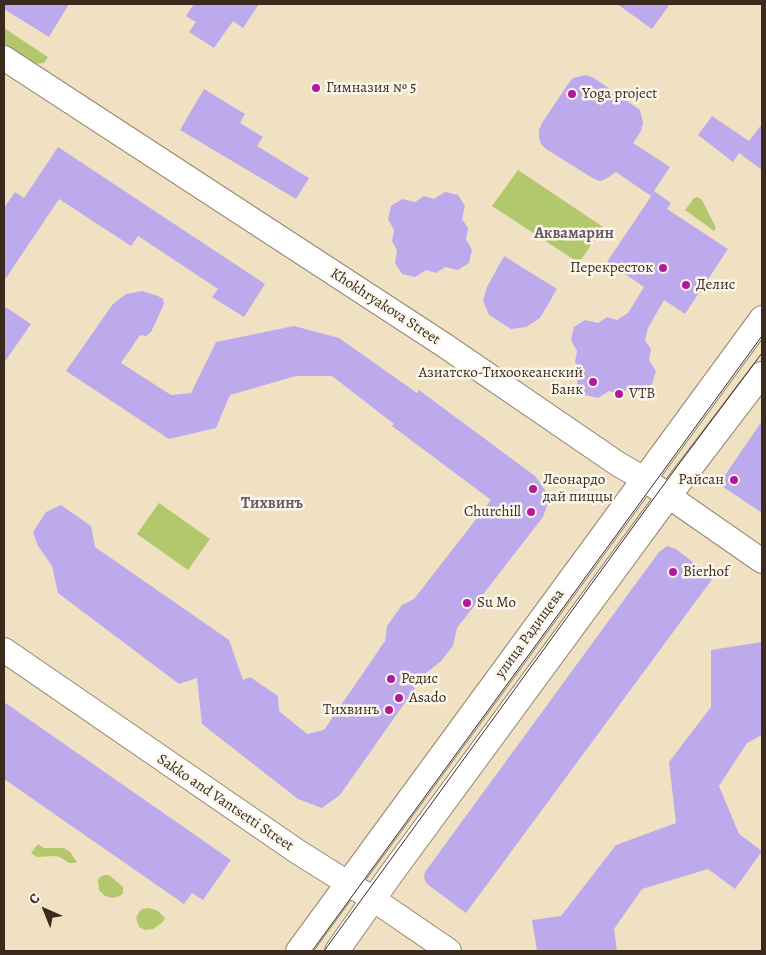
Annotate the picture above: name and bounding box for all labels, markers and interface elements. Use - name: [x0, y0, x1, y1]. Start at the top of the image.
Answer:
- place label: Гимназия № 5: [326, 79, 416, 97]
- marker: Гимназия № 5: [310, 82, 322, 94]
- place label: Yoga projeсt: [582, 85, 657, 103]
- marker: Yoga projeсt: [566, 88, 578, 100]
- district label: Аквамарин: [534, 224, 614, 244]
- place label: Перекресток: [570, 259, 653, 277]
- marker: Перекресток: [657, 262, 669, 274]
- street label: Khokhryakova Street: [327, 265, 443, 349]
- place label: Делис: [696, 276, 735, 294]
- marker: Делис: [680, 279, 692, 291]
- place label: Азиатско-Тихоокеанский Банк: [419, 364, 583, 399]
- marker: Азиатско-Тихоокеанский Банк: [587, 376, 599, 388]
- place label: VTB: [629, 385, 655, 403]
- marker: VTB: [613, 388, 625, 400]
- place label: Леонардо дай пиццы: [543, 471, 613, 506]
- place label: Райсан: [678, 471, 724, 489]
- marker: Райсан: [728, 474, 740, 486]
- marker: Леонардо дай пиццы: [527, 483, 539, 495]
- district label: Тихвинъ: [241, 494, 303, 514]
- place label: Churchill: [464, 503, 521, 521]
- marker: Churchill: [525, 506, 537, 518]
- place label: Bierhof: [683, 563, 729, 581]
- marker: Bierhof: [667, 566, 679, 578]
- street label: улица Радищева: [492, 586, 568, 682]
- place label: Su Mo: [477, 594, 516, 612]
- marker: Su Mo: [461, 597, 473, 609]
- place label: Редис: [401, 670, 438, 688]
- marker: Редис: [385, 673, 397, 685]
- place label: Asado: [409, 689, 446, 707]
- marker: Asado: [393, 692, 405, 704]
- place label: Тихвинъ: [323, 701, 379, 719]
- marker: Тихвинъ: [383, 704, 395, 716]
- street label: Sakko and Vantsetti Street: [153, 751, 297, 855]
- north arrow: [20, 885, 70, 935]
- text: С: [25, 889, 44, 909]

